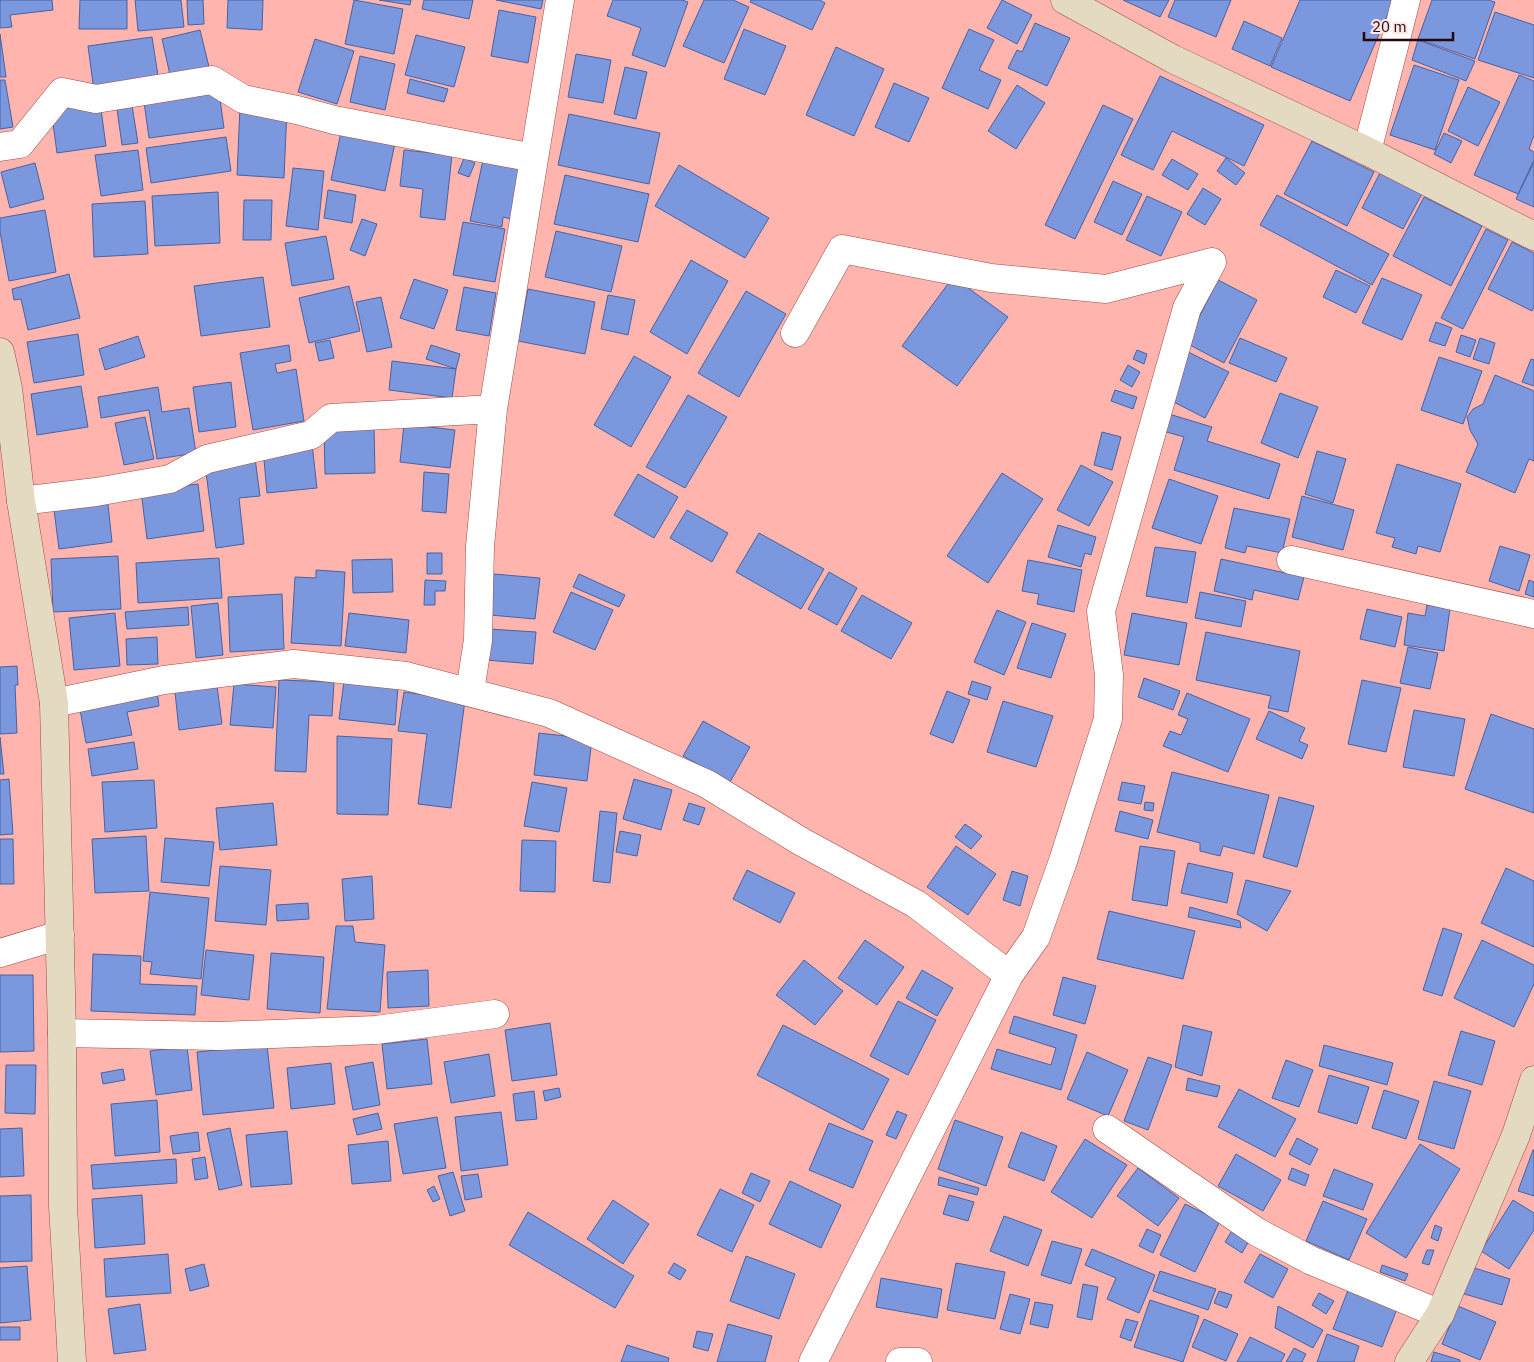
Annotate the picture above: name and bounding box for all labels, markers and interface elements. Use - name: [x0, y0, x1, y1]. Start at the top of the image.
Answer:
- scale bar: [1364, 10, 1453, 42]
- text: 20 m: [1372, 17, 1407, 36]

